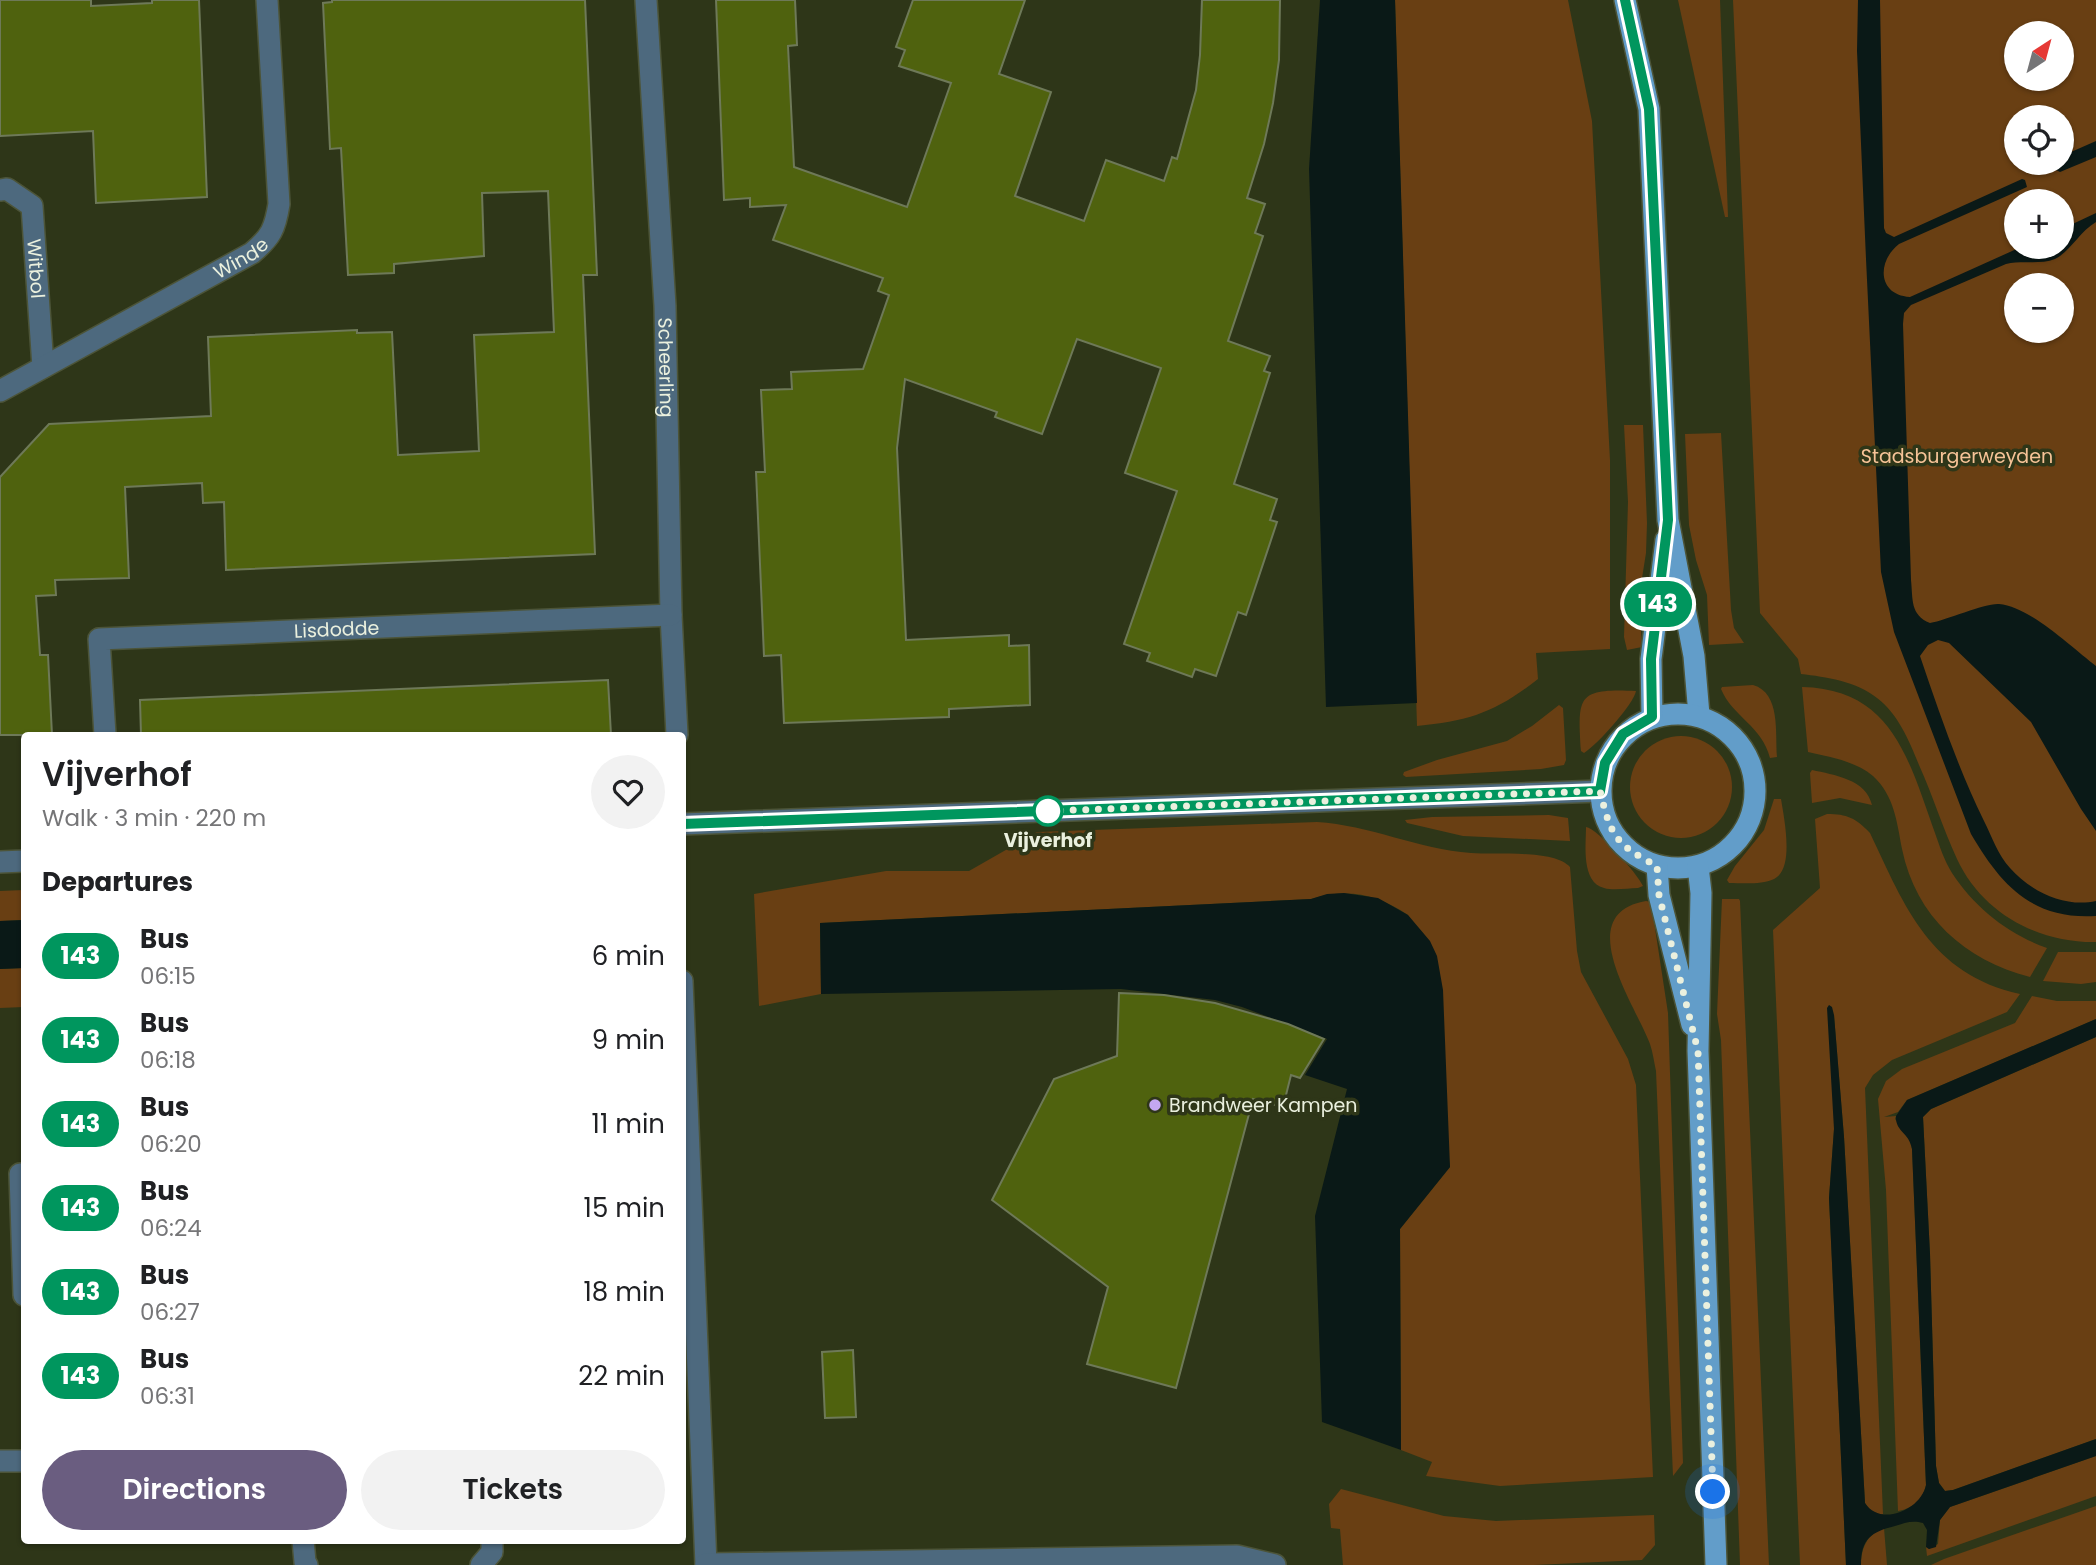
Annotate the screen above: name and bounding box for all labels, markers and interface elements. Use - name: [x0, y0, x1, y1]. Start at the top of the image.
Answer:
- north arrow: [2004, 21, 2074, 91]
- map controls: [2004, 21, 2074, 343]
- button: locate: [2004, 105, 2074, 175]
- button: +: [2004, 189, 2074, 259]
- street label: Winde: [209, 232, 275, 286]
- street label: Witbol: [20, 238, 51, 299]
- button: −: [2004, 273, 2074, 343]
- street label: Scheerling: [651, 317, 680, 418]
- park label: Stadsburgerweyden: [1861, 443, 2053, 470]
- line badge: 143: [1618, 581, 1698, 627]
- text: 143: [1638, 587, 1678, 620]
- street label: Lisdodde: [293, 614, 380, 645]
- text: Vijverhof: [42, 751, 192, 798]
- button: heart: [591, 755, 665, 829]
- marker: Vijverhof: [1033, 796, 1063, 826]
- text: Walk · 3 min · 220 m: [42, 802, 266, 834]
- place label: Vijverhof: [1004, 827, 1092, 854]
- text: Departures: [42, 864, 193, 900]
- text: Bus: [140, 921, 189, 957]
- text: 6 min: [592, 938, 665, 974]
- text: 143: [61, 939, 100, 972]
- text: 06:15: [140, 960, 196, 992]
- text: Bus: [140, 1005, 189, 1041]
- text: 9 min: [592, 1022, 665, 1058]
- text: 143: [61, 1023, 100, 1056]
- text: 06:18: [140, 1044, 196, 1076]
- text: Bus: [140, 1089, 189, 1125]
- place label: Brandweer Kampen: [1169, 1092, 1357, 1119]
- marker: Brandweer Kampen: [1147, 1097, 1163, 1113]
- text: 11 min: [592, 1106, 665, 1142]
- text: 143: [61, 1107, 100, 1140]
- text: 06:20: [140, 1128, 202, 1160]
- text: Bus: [140, 1173, 189, 1209]
- text: 15 min: [584, 1190, 665, 1226]
- text: 143: [61, 1191, 100, 1224]
- text: 06:24: [140, 1212, 202, 1244]
- text: Bus: [140, 1257, 189, 1293]
- text: 18 min: [584, 1274, 665, 1310]
- text: 143: [61, 1275, 100, 1308]
- text: 06:27: [140, 1296, 200, 1328]
- text: Bus: [140, 1341, 189, 1377]
- text: 22 min: [578, 1358, 665, 1394]
- text: 143: [61, 1359, 100, 1392]
- text: 06:31: [140, 1380, 195, 1412]
- button: Directions: [42, 1450, 347, 1530]
- button: Tickets: [361, 1450, 665, 1530]
- your location: [1695, 1474, 1730, 1509]

